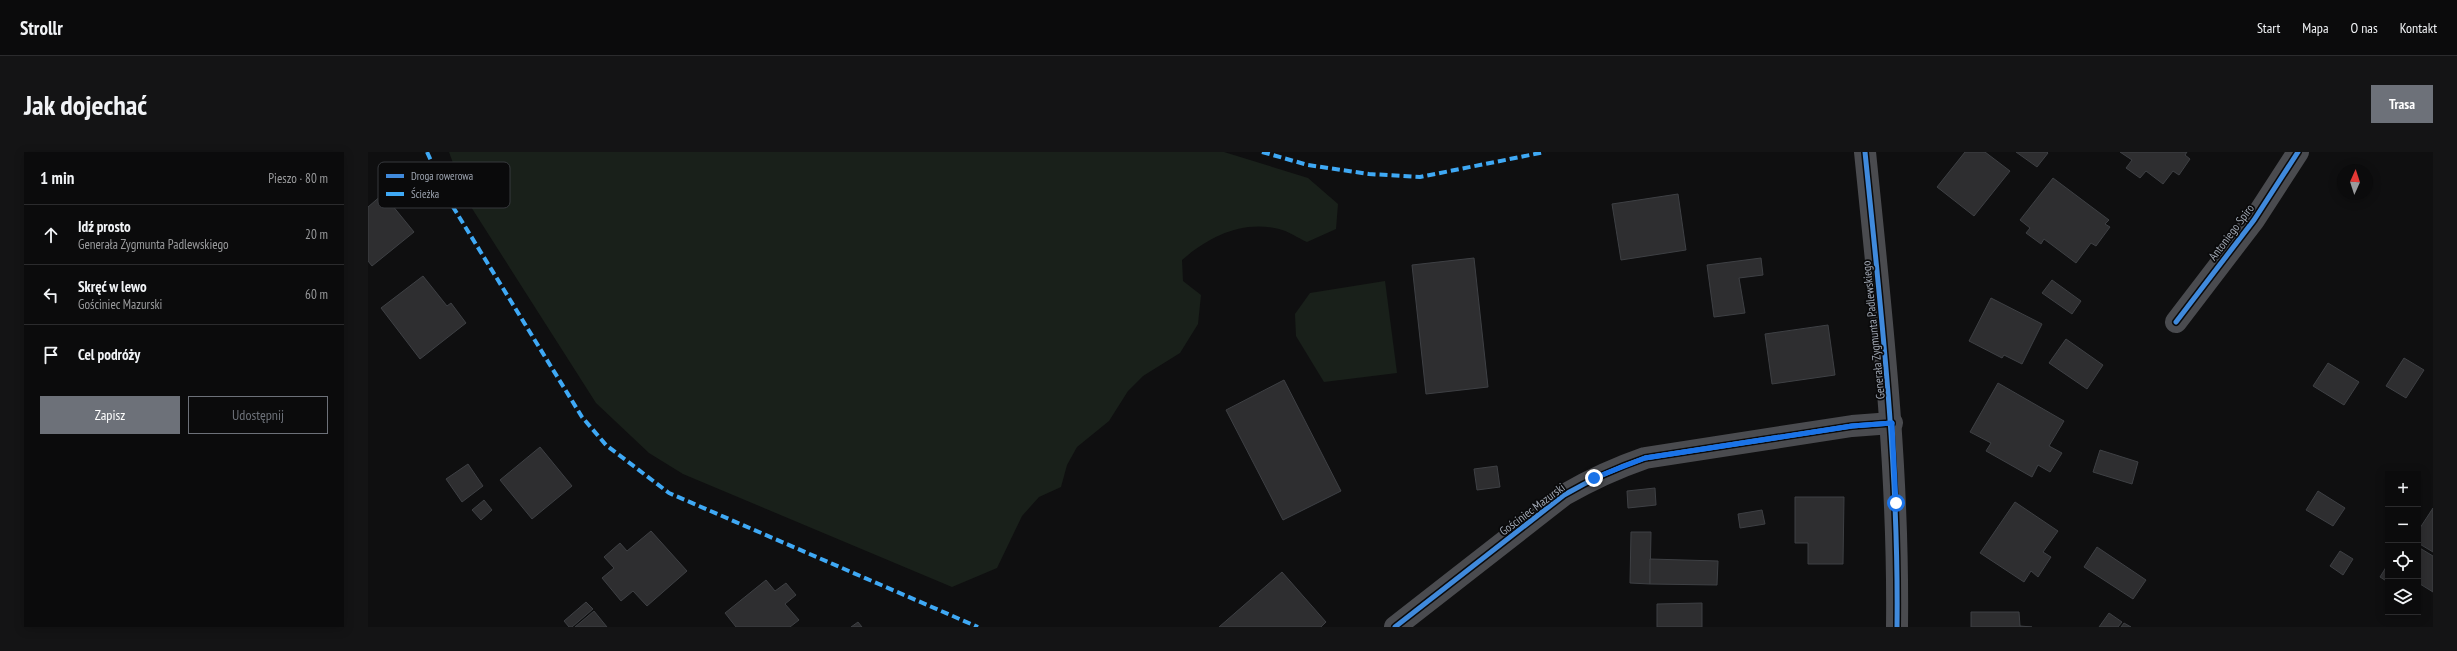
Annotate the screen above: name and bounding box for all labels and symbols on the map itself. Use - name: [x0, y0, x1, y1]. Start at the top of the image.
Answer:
- legend: [378, 162, 510, 208]
- north arrow: [2337, 164, 2373, 200]
- text: Droga rowerowa: [411, 169, 473, 183]
- text: Ścieżka: [411, 187, 439, 201]
- street label: Antoniego Spiro: [2205, 201, 2257, 263]
- street label: Generała Zygmunta Padlewskiego: [1858, 260, 1888, 400]
- route end: [1585, 469, 1603, 487]
- street label: Gościniec Mazurski: [1496, 480, 1568, 538]
- route start: [1887, 494, 1905, 512]

